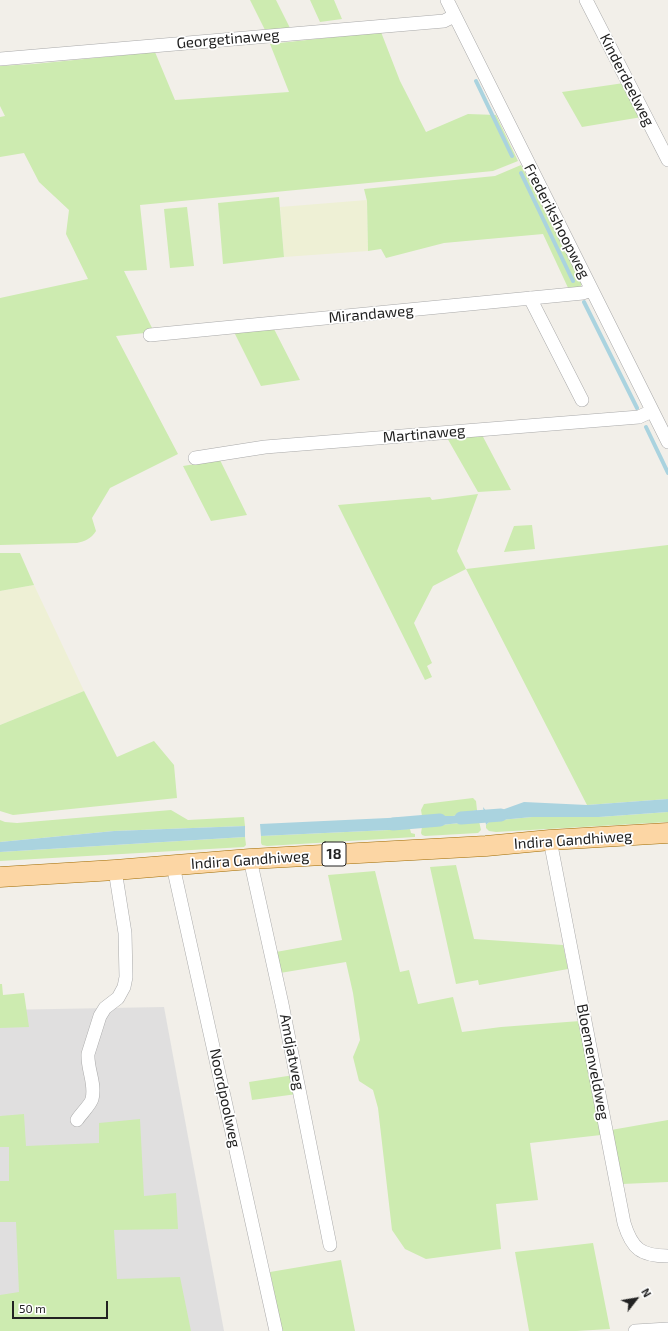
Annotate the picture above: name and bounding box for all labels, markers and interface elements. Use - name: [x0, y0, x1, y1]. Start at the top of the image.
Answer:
- street label: Georgetinaweg: [176, 26, 280, 52]
- street label: Kinderdeelweg: [596, 31, 658, 129]
- street label: Frederikshoopweg: [520, 161, 594, 281]
- street label: Mirandaweg: [328, 301, 414, 327]
- street label: Martinaweg: [382, 421, 466, 447]
- street label: Indira Gandhiweg: [513, 827, 633, 853]
- road number: 18: [322, 842, 346, 866]
- street label: Indira Gandhiweg: [190, 847, 310, 873]
- street label: Bloemenveldweg: [573, 1002, 613, 1122]
- street label: Amdjatweg: [276, 1012, 308, 1092]
- street label: Noordpoolweg: [206, 1047, 244, 1149]
- north arrow: [616, 1279, 656, 1319]
- text: N: [639, 1286, 654, 1299]
- scale bar: [14, 1293, 110, 1319]
- text: 50 m: [19, 1301, 46, 1315]

